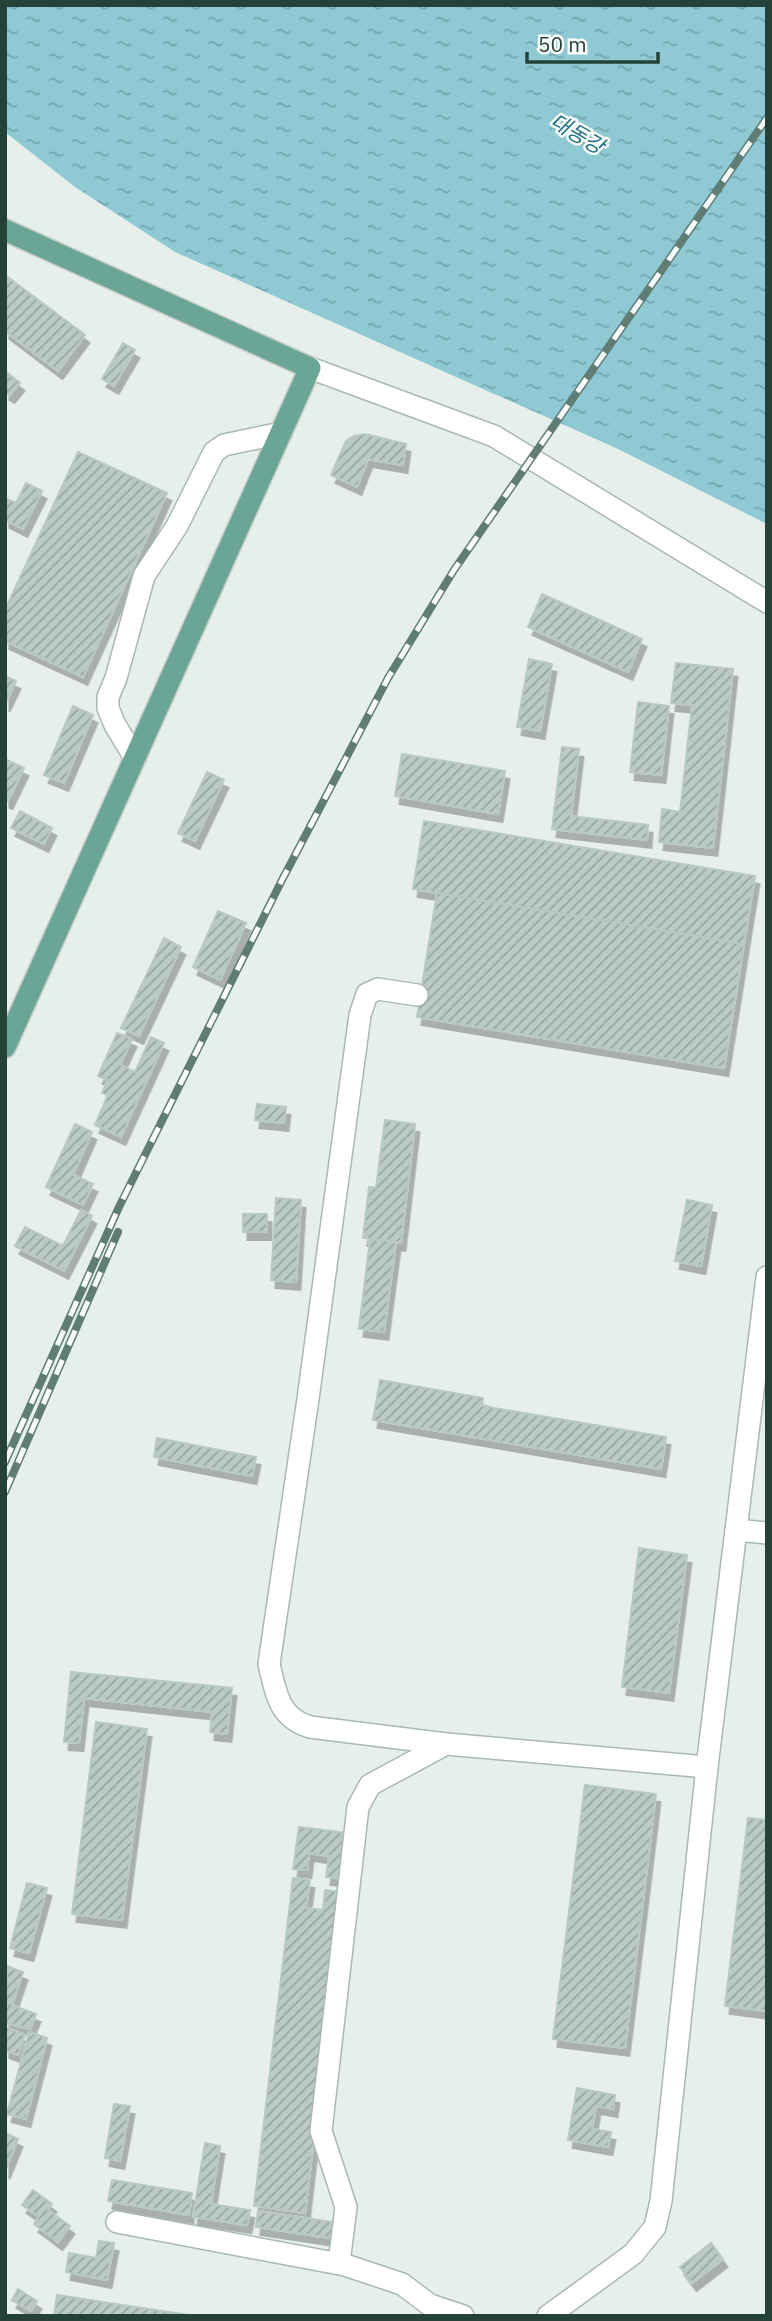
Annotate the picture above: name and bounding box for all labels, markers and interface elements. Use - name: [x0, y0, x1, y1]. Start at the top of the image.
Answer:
- scale bar: [527, 21, 658, 65]
- text: 50 m: [538, 30, 587, 58]
- water label: 대동강: [545, 107, 612, 161]

